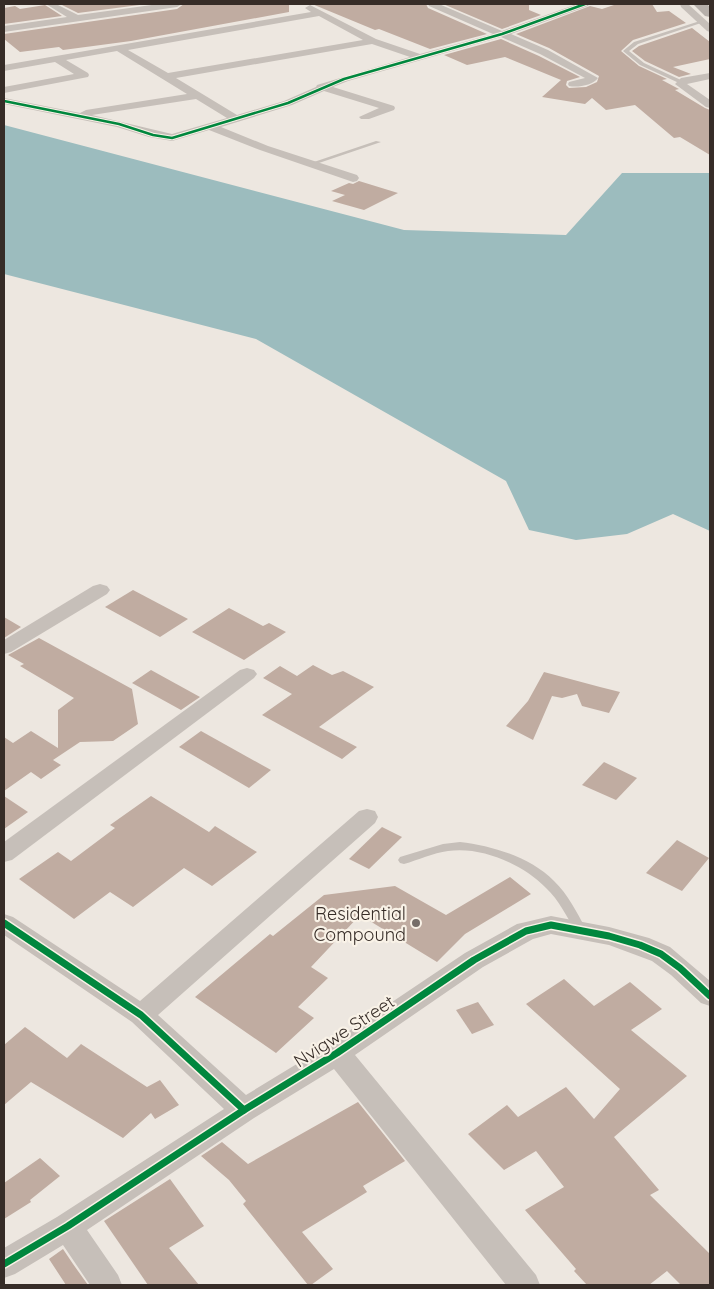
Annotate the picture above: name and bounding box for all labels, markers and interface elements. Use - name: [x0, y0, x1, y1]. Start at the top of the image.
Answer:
- place label: Residential Compound: [314, 902, 406, 946]
- marker: Residential Compound: [410, 917, 422, 929]
- street label: Nvigwe Street: [289, 990, 399, 1072]

